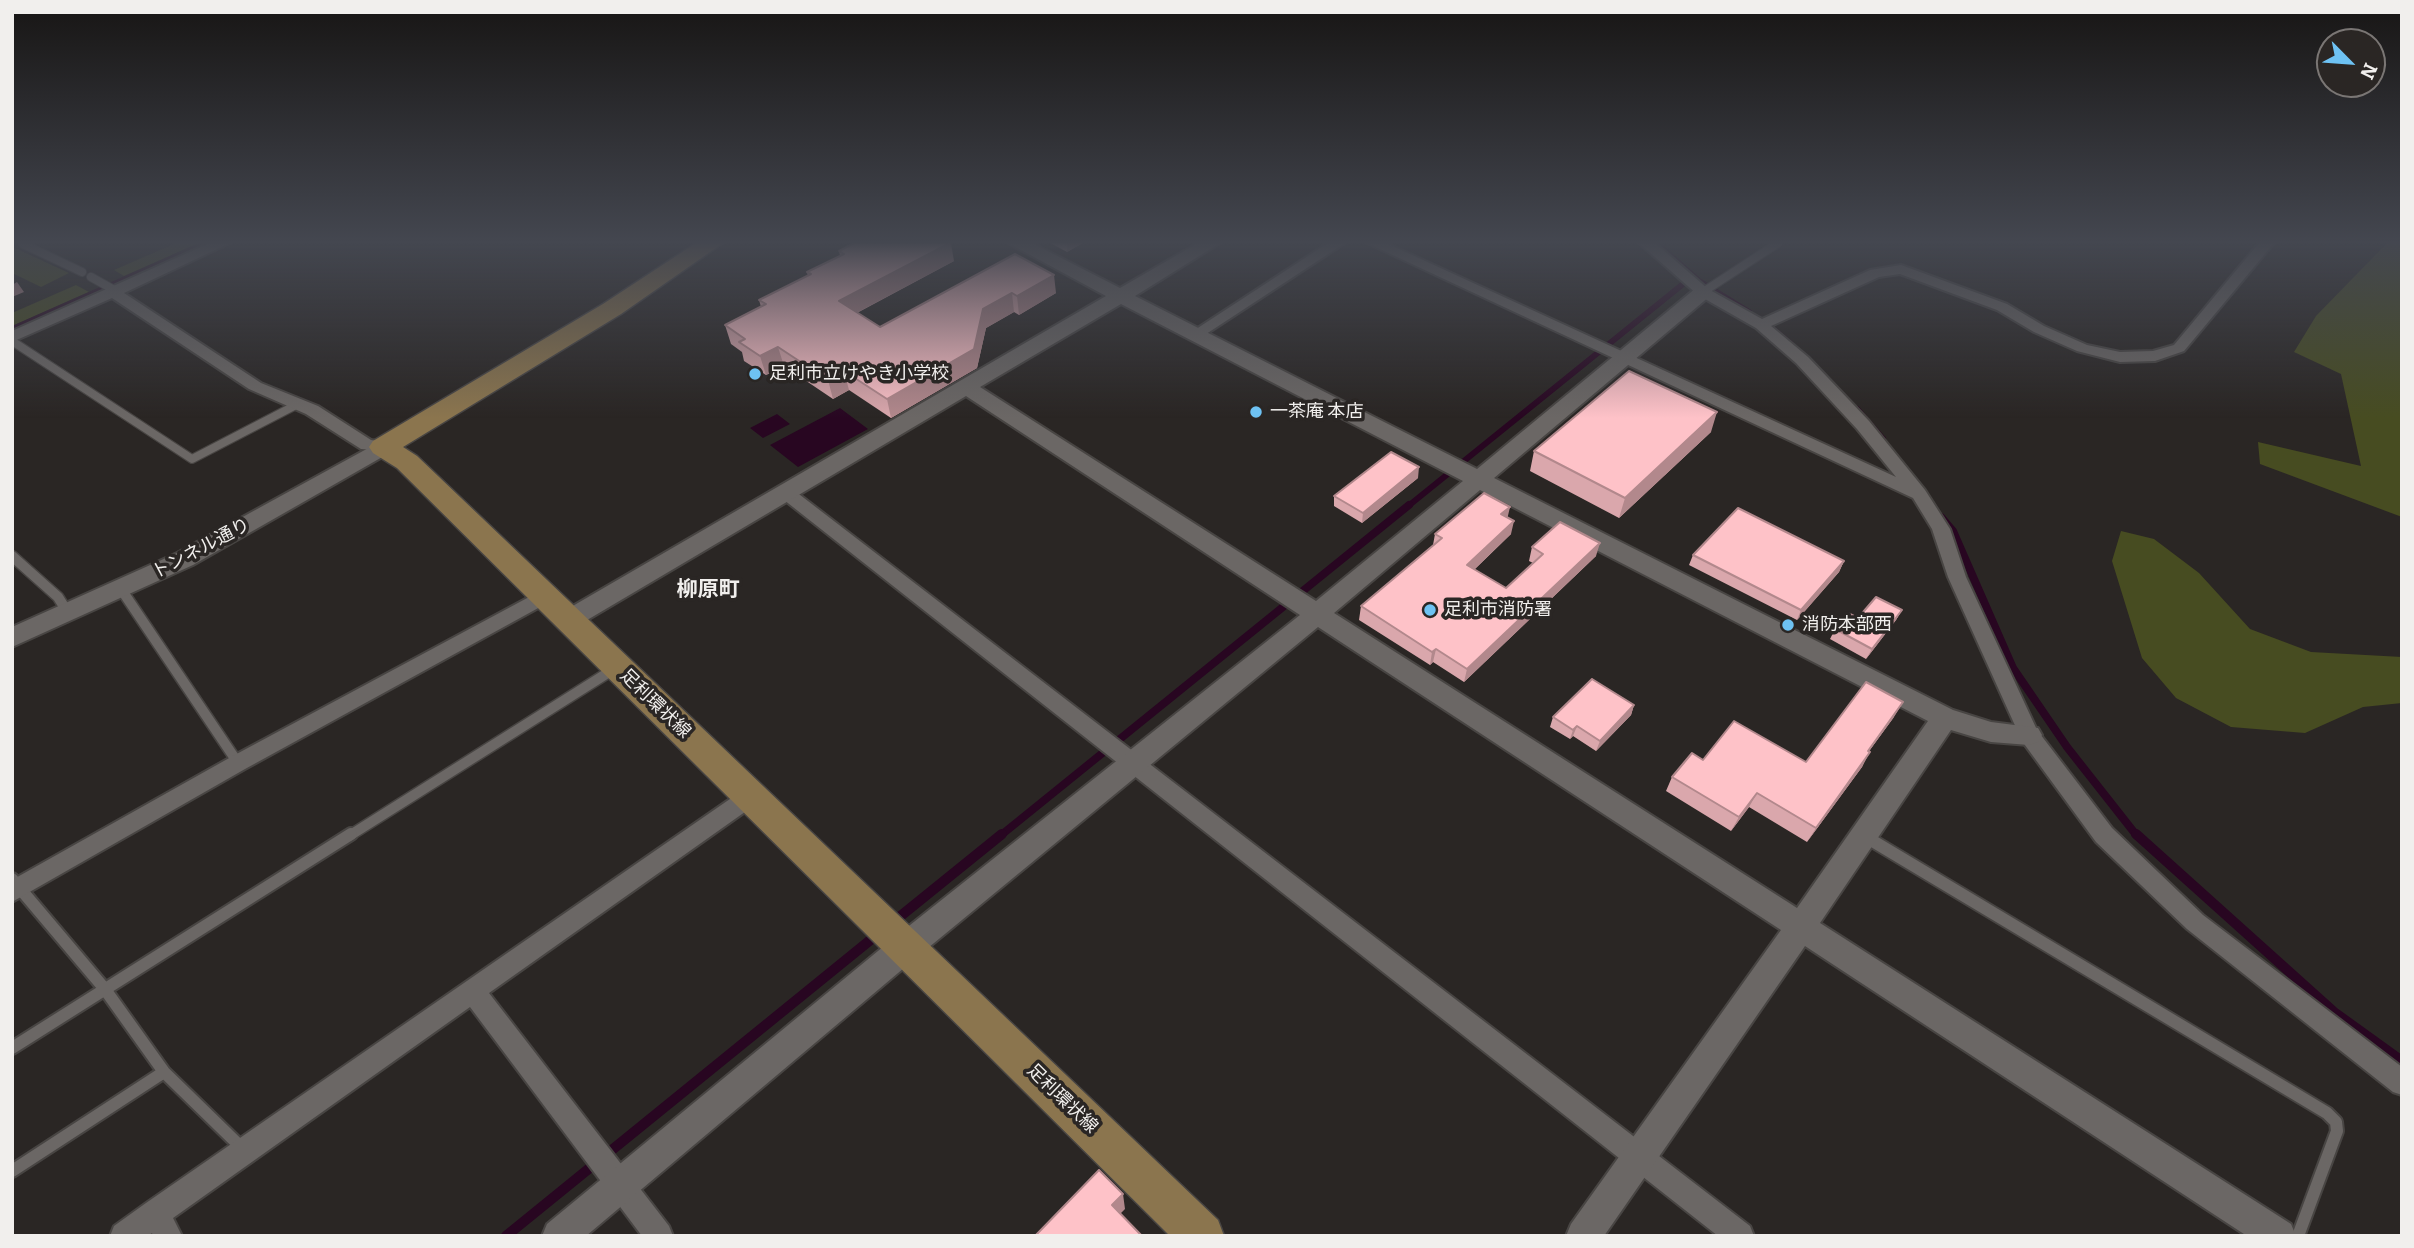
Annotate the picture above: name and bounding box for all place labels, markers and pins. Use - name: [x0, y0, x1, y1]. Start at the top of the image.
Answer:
- place label: 足利市立けやき小学校: [769, 363, 949, 385]
- marker: 足利市立けやき小学校: [747, 366, 763, 382]
- place label: 一茶庵 本店: [1270, 401, 1364, 423]
- marker: 一茶庵 本店: [1248, 404, 1264, 420]
- place label: 足利市消防署: [1444, 599, 1552, 621]
- marker: 足利市消防署: [1422, 602, 1438, 618]
- place label: 消防本部西: [1802, 614, 1892, 636]
- marker: 消防本部西: [1780, 617, 1796, 633]

